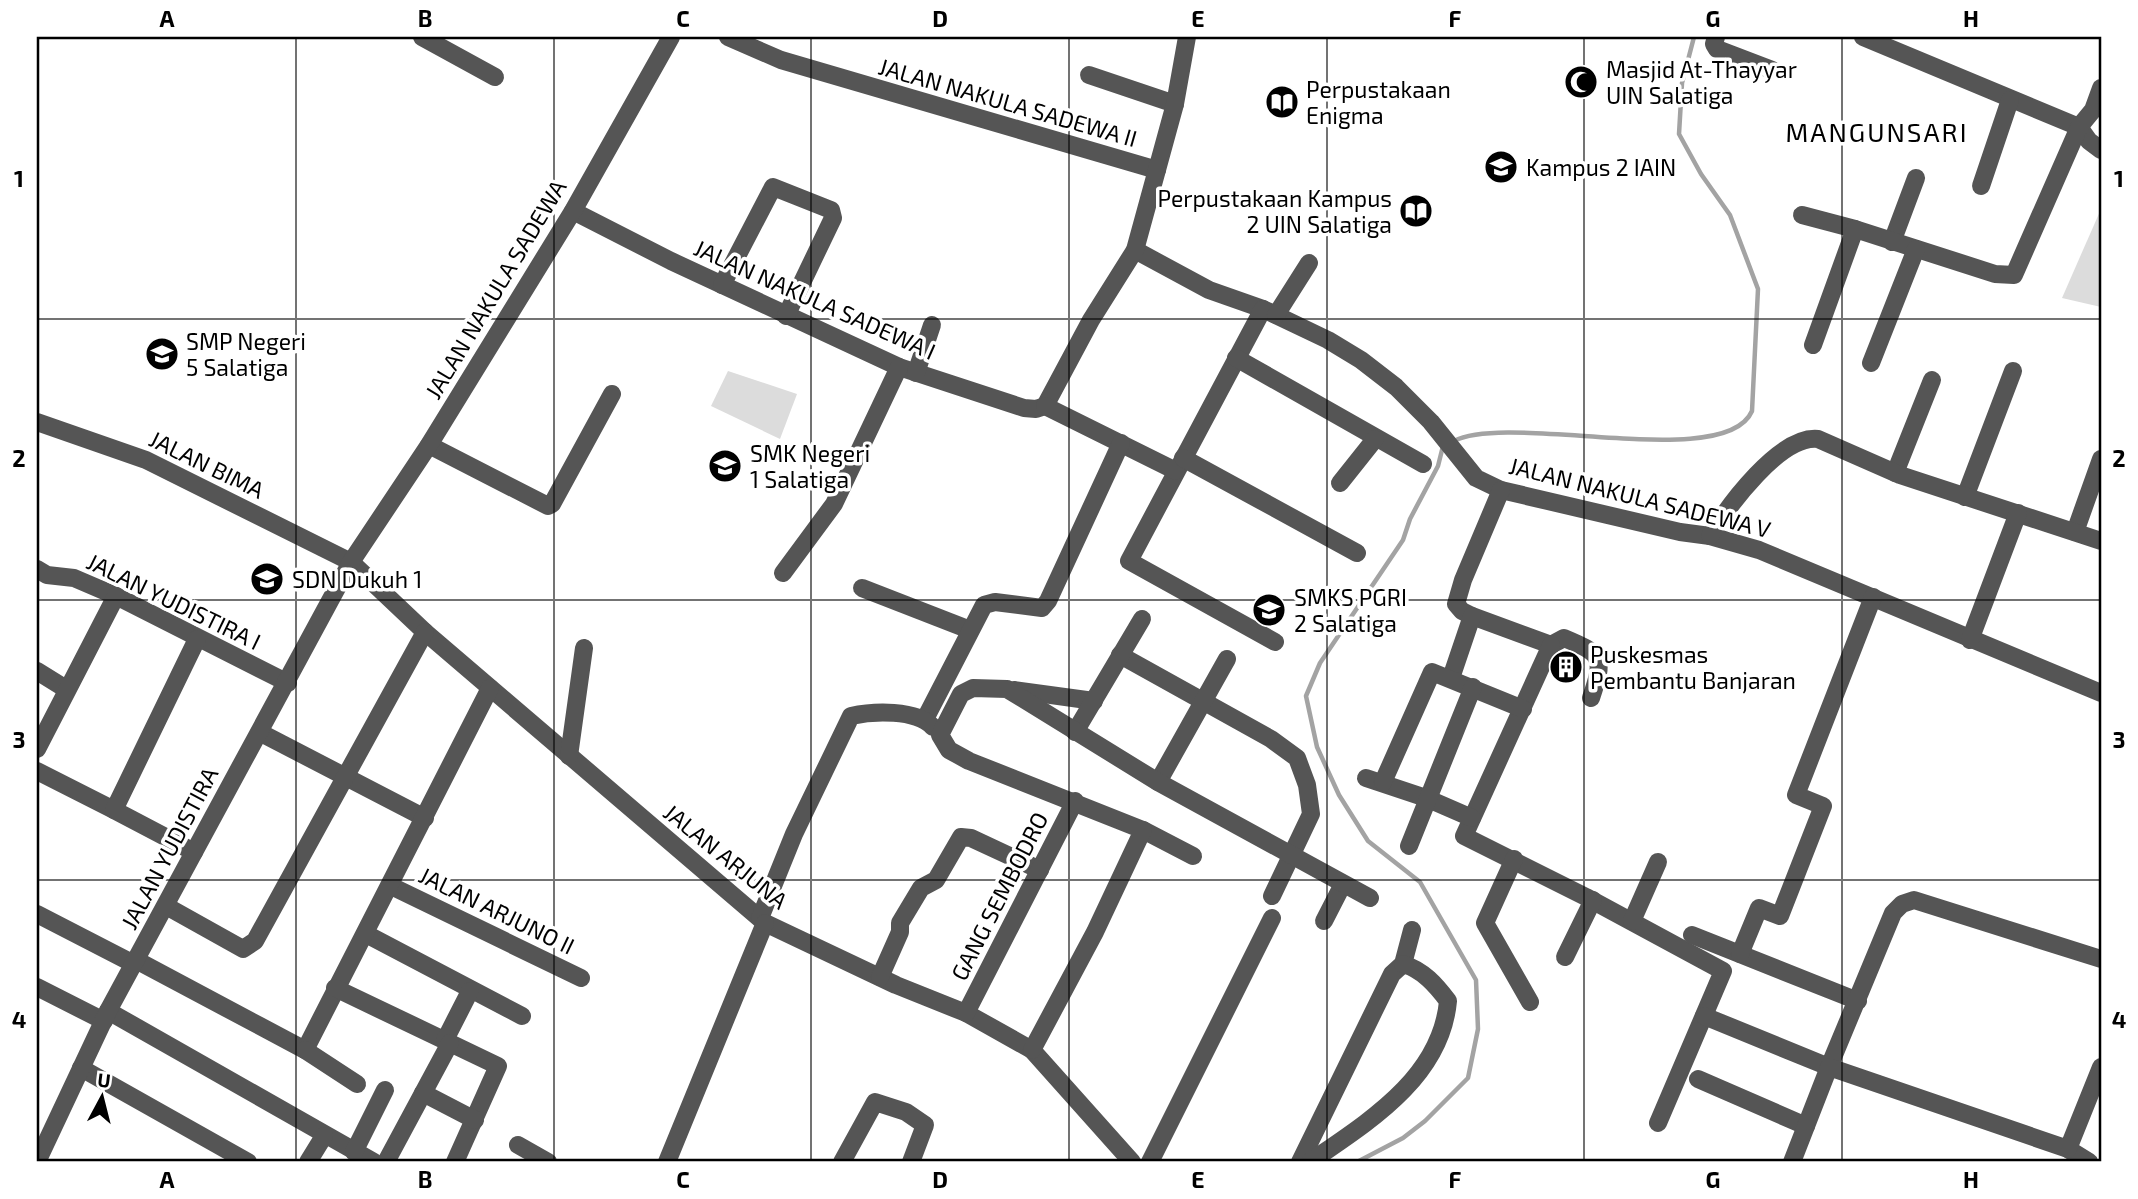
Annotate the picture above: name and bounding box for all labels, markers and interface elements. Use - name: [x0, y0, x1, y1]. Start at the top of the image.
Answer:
- text: A: [159, 4, 175, 32]
- text: B: [418, 4, 432, 32]
- text: C: [676, 4, 690, 32]
- text: D: [932, 4, 948, 32]
- text: E: [1191, 4, 1205, 32]
- text: F: [1449, 4, 1462, 32]
- text: G: [1706, 4, 1720, 32]
- text: H: [1963, 4, 1979, 32]
- street label: JALAN NAKULA SADEWA II: [876, 52, 1140, 152]
- place label: Masjid At-Thayyar UIN Salatiga: [1606, 55, 1797, 109]
- mosque icon: Masjid At-Thayyar UIN Salatiga: [1562, 63, 1600, 101]
- place label: Perpustakaan Enigma: [1306, 75, 1451, 129]
- library icon: Perpustakaan Enigma: [1263, 83, 1301, 121]
- district label: MANGUNSARI: [1786, 116, 1968, 147]
- school or university icon: Kampus 2 IAIN: [1482, 148, 1520, 186]
- place label: Kampus 2 IAIN: [1526, 153, 1676, 181]
- text: 1: [14, 164, 24, 192]
- text: 1: [2114, 164, 2124, 192]
- street label: JALAN NAKULA SADEWA: [418, 174, 572, 404]
- place label: Perpustakaan Kampus 2 UIN Salatiga: [1158, 184, 1392, 238]
- library icon: Perpustakaan Kampus 2 UIN Salatiga: [1397, 192, 1435, 230]
- street label: JALAN NAKULA SADEWA I: [690, 233, 940, 365]
- place label: SMP Negeri 5 Salatiga: [186, 327, 306, 381]
- school or university icon: SMP Negeri 5 Salatiga: [143, 335, 181, 373]
- street label: JALAN BIMA: [145, 424, 270, 504]
- place label: SMK Negeri 1 Salatiga: [750, 439, 870, 493]
- text: 2: [12, 444, 26, 472]
- text: 2: [2112, 444, 2126, 472]
- school or university icon: SMK Negeri 1 Salatiga: [706, 447, 744, 485]
- street label: JALAN NAKULA SADEWA V: [1506, 451, 1774, 543]
- street label: JALAN YUDISTIRA I: [82, 547, 266, 655]
- school or university icon: SDN Dukuh 1: [248, 560, 286, 598]
- place label: SDN Dukuh 1: [292, 565, 422, 593]
- place label: SMKS PGRI 2 Salatiga: [1294, 583, 1407, 637]
- school or university icon: SMKS PGRI 2 Salatiga: [1250, 591, 1288, 629]
- place label: Puskesmas Pembantu Banjaran: [1590, 640, 1796, 694]
- building icon: Puskesmas Pembantu Banjaran: [1547, 648, 1585, 686]
- text: 3: [12, 725, 26, 753]
- text: 3: [2112, 725, 2126, 753]
- street label: JALAN YUDISTIRA: [115, 762, 224, 934]
- street label: JALAN ARJUNA: [658, 798, 794, 915]
- street label: GANG SEMBODRO: [945, 807, 1053, 985]
- street label: JALAN ARJUNO II: [415, 860, 579, 960]
- text: 4: [12, 1005, 26, 1033]
- text: 4: [2112, 1005, 2126, 1033]
- north arrow: [66, 1062, 136, 1132]
- text: U: [96, 1067, 112, 1092]
- text: A: [159, 1165, 175, 1193]
- text: B: [418, 1165, 432, 1193]
- text: C: [676, 1165, 690, 1193]
- text: D: [932, 1165, 948, 1193]
- text: E: [1191, 1165, 1205, 1193]
- text: F: [1449, 1165, 1462, 1193]
- text: G: [1706, 1165, 1720, 1193]
- text: H: [1963, 1165, 1979, 1193]

